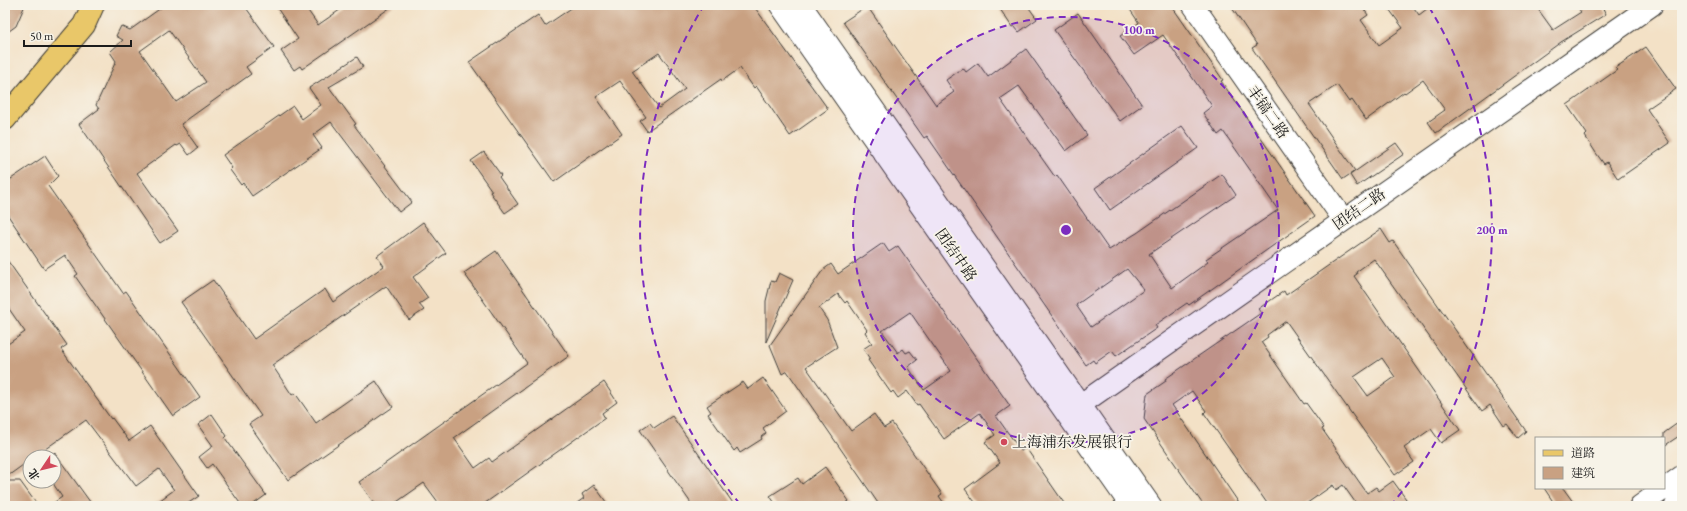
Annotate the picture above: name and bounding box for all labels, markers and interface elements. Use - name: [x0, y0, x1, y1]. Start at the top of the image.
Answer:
- scale bar: [24, 22, 131, 48]
- text: 100 m: [1123, 22, 1155, 38]
- text: 50 m: [30, 28, 54, 44]
- street label: 丰镐二路: [1243, 82, 1293, 142]
- street label: 团结二路: [1329, 184, 1389, 234]
- text: 200 m: [1476, 222, 1508, 238]
- centre of rings: [1059, 223, 1073, 237]
- street label: 团结中路: [931, 225, 981, 285]
- place label: 上海浦东发展银行: [1012, 432, 1132, 451]
- marker: 上海浦东发展银行: [999, 437, 1009, 447]
- legend: [1535, 437, 1665, 489]
- text: 道路: [1571, 445, 1595, 461]
- north arrow: [22, 449, 62, 489]
- text: 建筑: [1571, 465, 1595, 481]
- text: 北: [25, 466, 43, 483]

